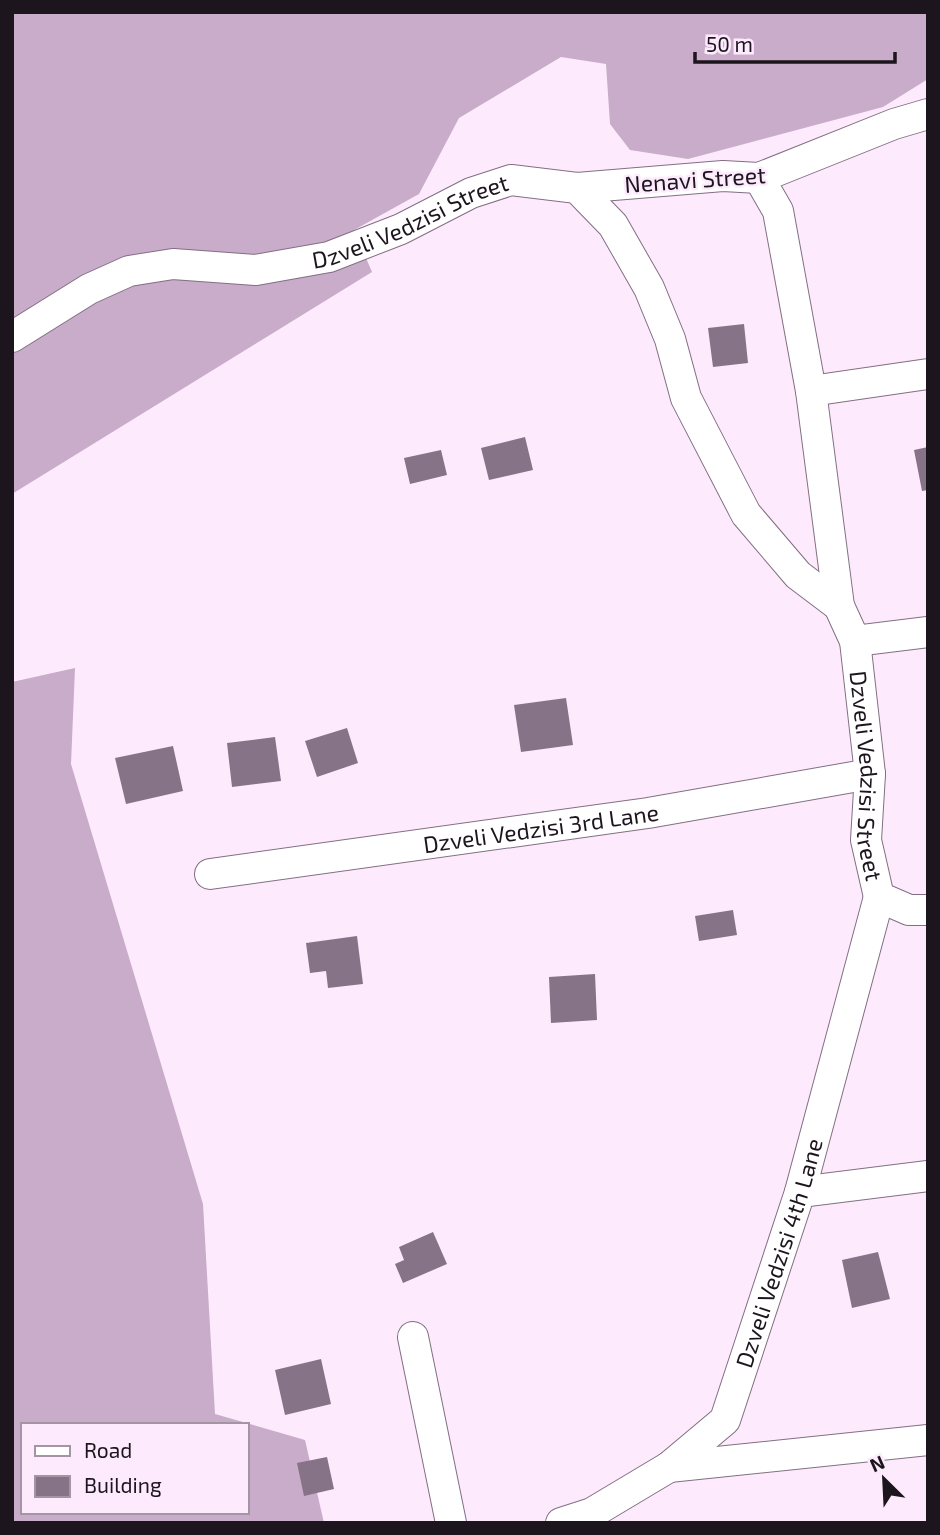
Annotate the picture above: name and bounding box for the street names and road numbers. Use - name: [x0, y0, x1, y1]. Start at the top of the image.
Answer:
- street label: Nenavi Street: [623, 160, 767, 198]
- street label: Dzveli Vedzisi Street: [310, 168, 512, 274]
- street label: Dzveli Vedzisi Street: [844, 669, 889, 884]
- street label: Dzveli Vedzisi 3rd Lane: [421, 797, 661, 858]
- street label: Dzveli Vedzisi 4th Lane: [729, 1135, 828, 1371]

